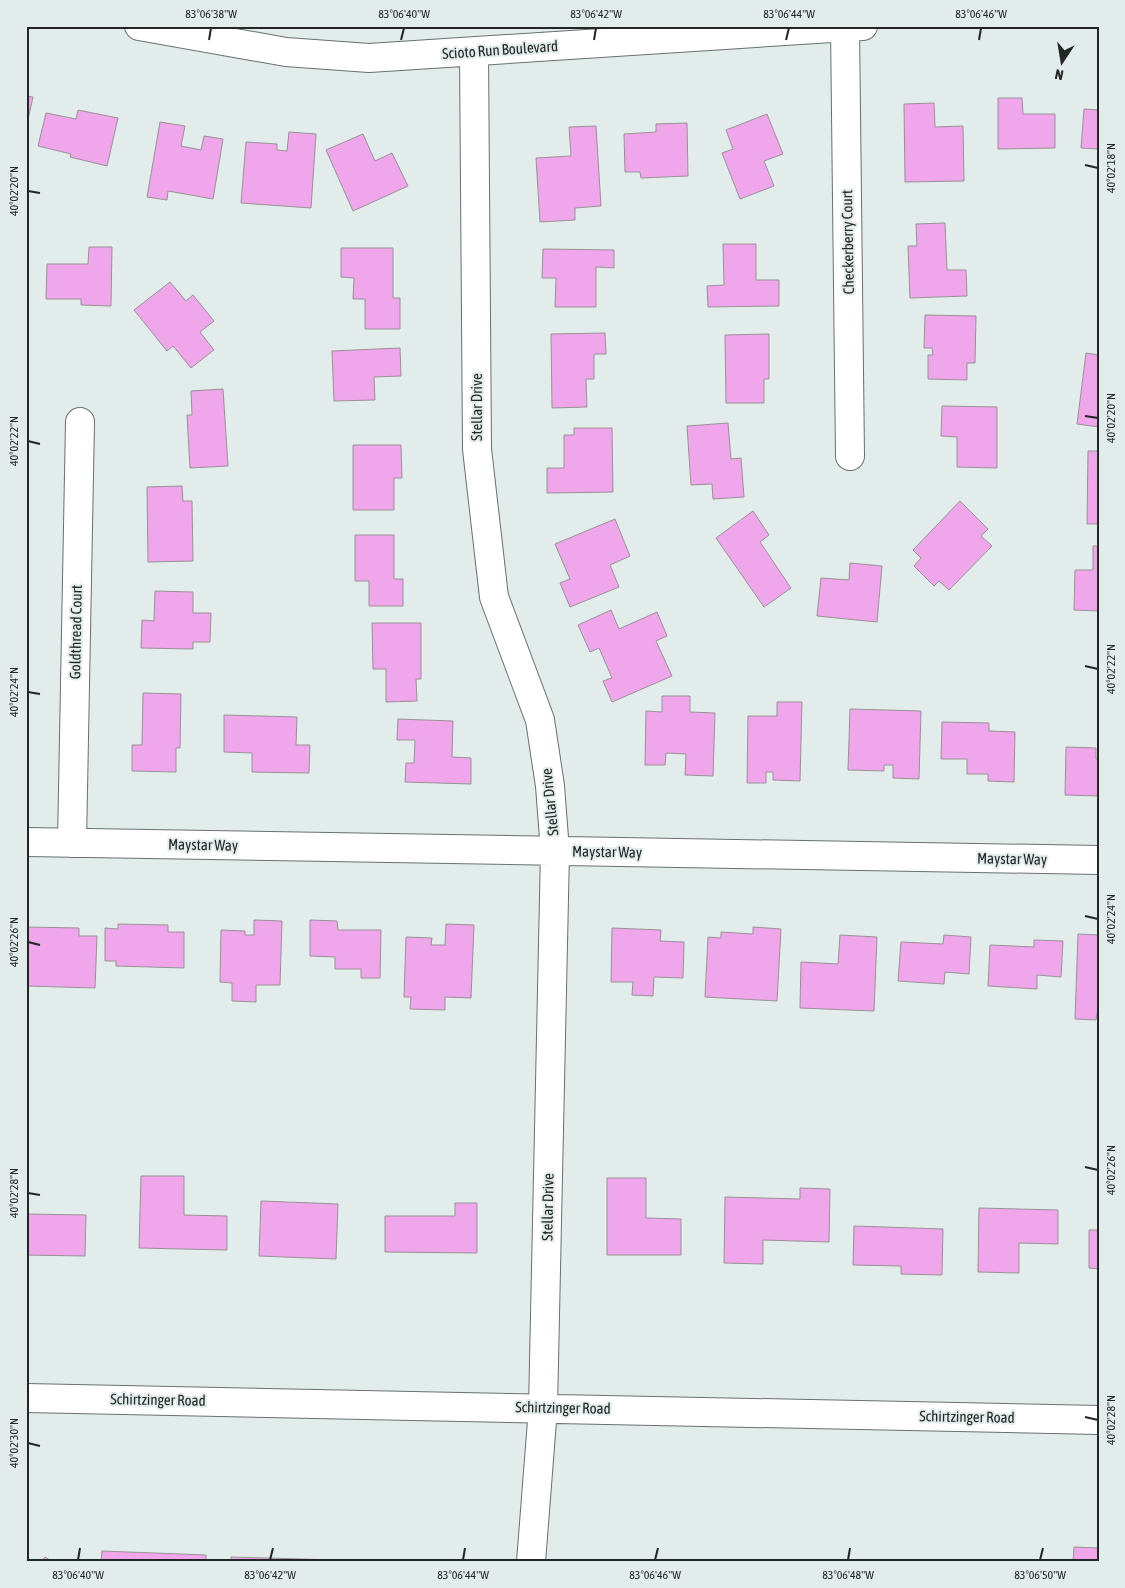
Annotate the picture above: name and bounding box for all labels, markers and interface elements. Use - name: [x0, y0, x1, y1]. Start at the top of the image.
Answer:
- text: 83°06'38"W: [185, 7, 237, 21]
- text: 83°06'40"W: [378, 7, 430, 21]
- text: 83°06'42"W: [570, 7, 622, 21]
- text: 83°06'44"W: [763, 7, 815, 21]
- text: 83°06'46"W: [955, 7, 1007, 21]
- street label: Scioto Run Boulevard: [441, 37, 558, 62]
- north arrow: [1038, 38, 1088, 88]
- text: N: [1054, 66, 1065, 83]
- text: 40°02'18"N: [1104, 143, 1118, 193]
- text: 40°02'20"N: [7, 166, 21, 216]
- street label: Checkerberry Court: [838, 190, 857, 294]
- street label: Stellar Drive: [468, 373, 485, 441]
- text: 40°02'20"N: [1104, 393, 1118, 443]
- text: 40°02'22"N: [7, 416, 21, 466]
- street label: Goldthread Court: [66, 585, 85, 679]
- text: 40°02'22"N: [1104, 644, 1118, 694]
- text: 40°02'24"N: [7, 667, 21, 717]
- street label: Stellar Drive: [537, 767, 562, 837]
- street label: Maystar Way: [168, 835, 238, 854]
- street label: Maystar Way: [572, 842, 642, 861]
- street label: Maystar Way: [977, 849, 1047, 868]
- text: 40°02'24"N: [1104, 894, 1118, 944]
- text: 40°02'26"N: [7, 917, 21, 967]
- text: 40°02'26"N: [1104, 1145, 1118, 1195]
- text: 40°02'28"N: [7, 1168, 21, 1218]
- street label: Stellar Drive: [538, 1173, 557, 1241]
- street label: Schirtzinger Road: [110, 1390, 206, 1409]
- text: 40°02'28"N: [1104, 1395, 1118, 1445]
- street label: Schirtzinger Road: [515, 1398, 611, 1417]
- street label: Schirtzinger Road: [919, 1407, 1015, 1426]
- text: 40°02'30"N: [7, 1418, 21, 1468]
- text: 83°06'40"W: [52, 1568, 104, 1582]
- text: 83°06'42"W: [244, 1568, 296, 1582]
- text: 83°06'44"W: [437, 1568, 489, 1582]
- text: 83°06'46"W: [629, 1568, 681, 1582]
- text: 83°06'48"W: [822, 1568, 874, 1582]
- text: 83°06'50"W: [1014, 1568, 1066, 1582]

